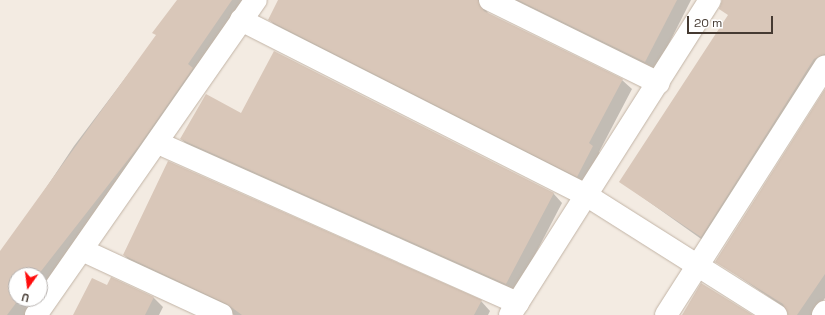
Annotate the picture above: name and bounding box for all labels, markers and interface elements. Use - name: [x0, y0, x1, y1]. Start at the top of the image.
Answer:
- scale bar: [689, 8, 775, 34]
- text: 20 m: [694, 15, 722, 31]
- north arrow: [8, 267, 48, 307]
- text: U: [20, 290, 31, 305]

